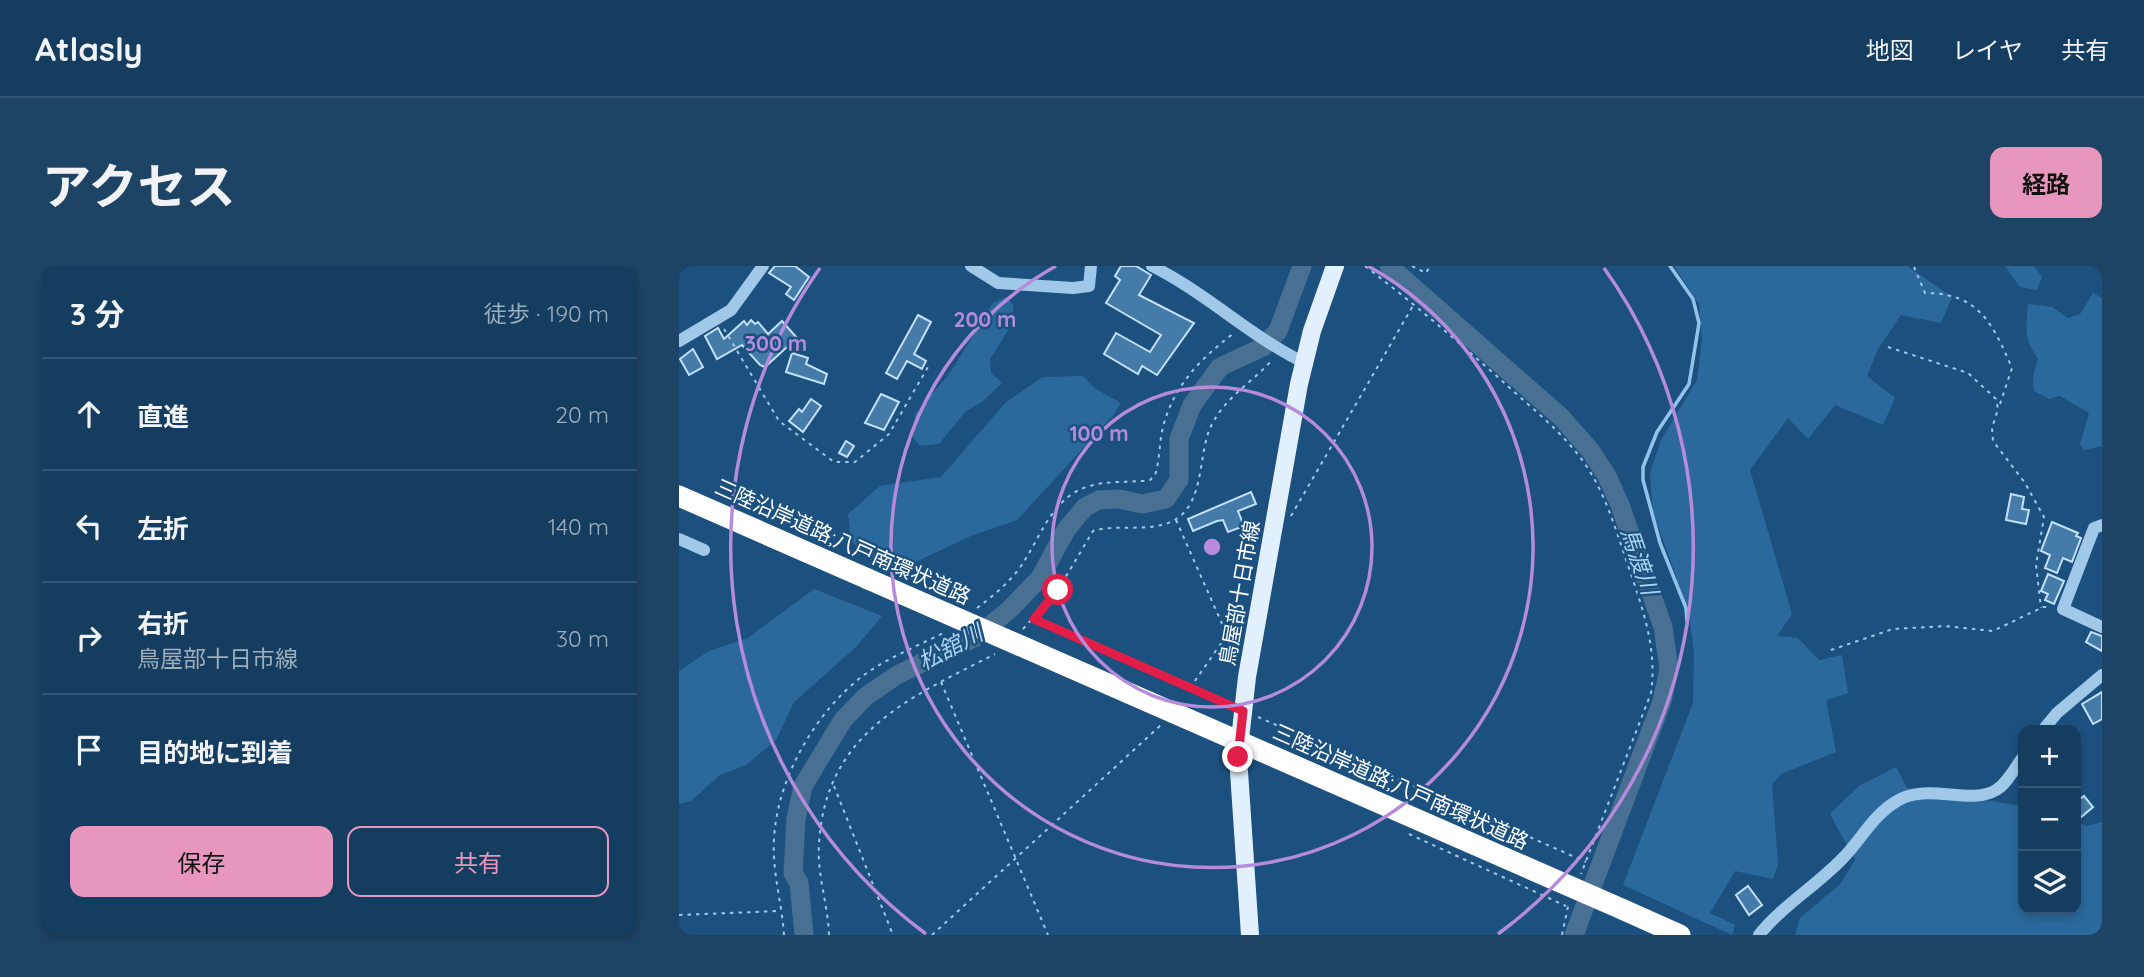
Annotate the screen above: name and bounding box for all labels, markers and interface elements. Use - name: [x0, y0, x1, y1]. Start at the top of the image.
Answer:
- text: Atlasly: [35, 28, 143, 69]
- text: 地図: [1866, 35, 1914, 65]
- text: レイヤ: [1952, 35, 2023, 65]
- text: 共有: [2061, 35, 2109, 65]
- button: 経路: [1990, 147, 2102, 218]
- text: アクセス: [42, 155, 236, 216]
- text: 3 分: [70, 295, 125, 333]
- text: 徒歩 · 190 m: [484, 299, 609, 328]
- text: 200 m: [954, 306, 1016, 332]
- text: 300 m: [745, 330, 807, 356]
- icon: ahead: [70, 395, 108, 433]
- text: 直進: [137, 400, 189, 433]
- text: 20 m: [555, 400, 609, 429]
- text: 100 m: [1069, 420, 1129, 446]
- street label: 三陸沿岸道路;八戸南環状道路: [711, 473, 975, 609]
- icon: left: [70, 507, 108, 545]
- text: 左折: [137, 512, 189, 545]
- text: 140 m: [548, 512, 609, 541]
- street label: 鳥屋部十日市線: [1213, 518, 1265, 668]
- water label: 馬渡川: [1615, 524, 1666, 601]
- centre of rings: [1200, 535, 1224, 559]
- route start: [1042, 574, 1073, 605]
- text: 右折: [137, 607, 189, 640]
- water label: 松舘川: [913, 617, 990, 676]
- icon: right: [70, 619, 108, 657]
- text: 30 m: [556, 624, 609, 653]
- text: 鳥屋部十日市線: [137, 644, 298, 673]
- street label: 三陸沿岸道路;八戸南環状道路: [1269, 718, 1533, 854]
- map controls: [2018, 725, 2081, 914]
- button: +: [2018, 725, 2081, 788]
- icon: arrive: [70, 731, 108, 769]
- text: 目的地に到着: [137, 736, 293, 769]
- route end: [1222, 741, 1253, 772]
- button: −: [2018, 788, 2081, 851]
- button: 保存: [70, 826, 333, 897]
- button: 共有: [347, 826, 609, 897]
- button: layers: [2018, 851, 2081, 914]

